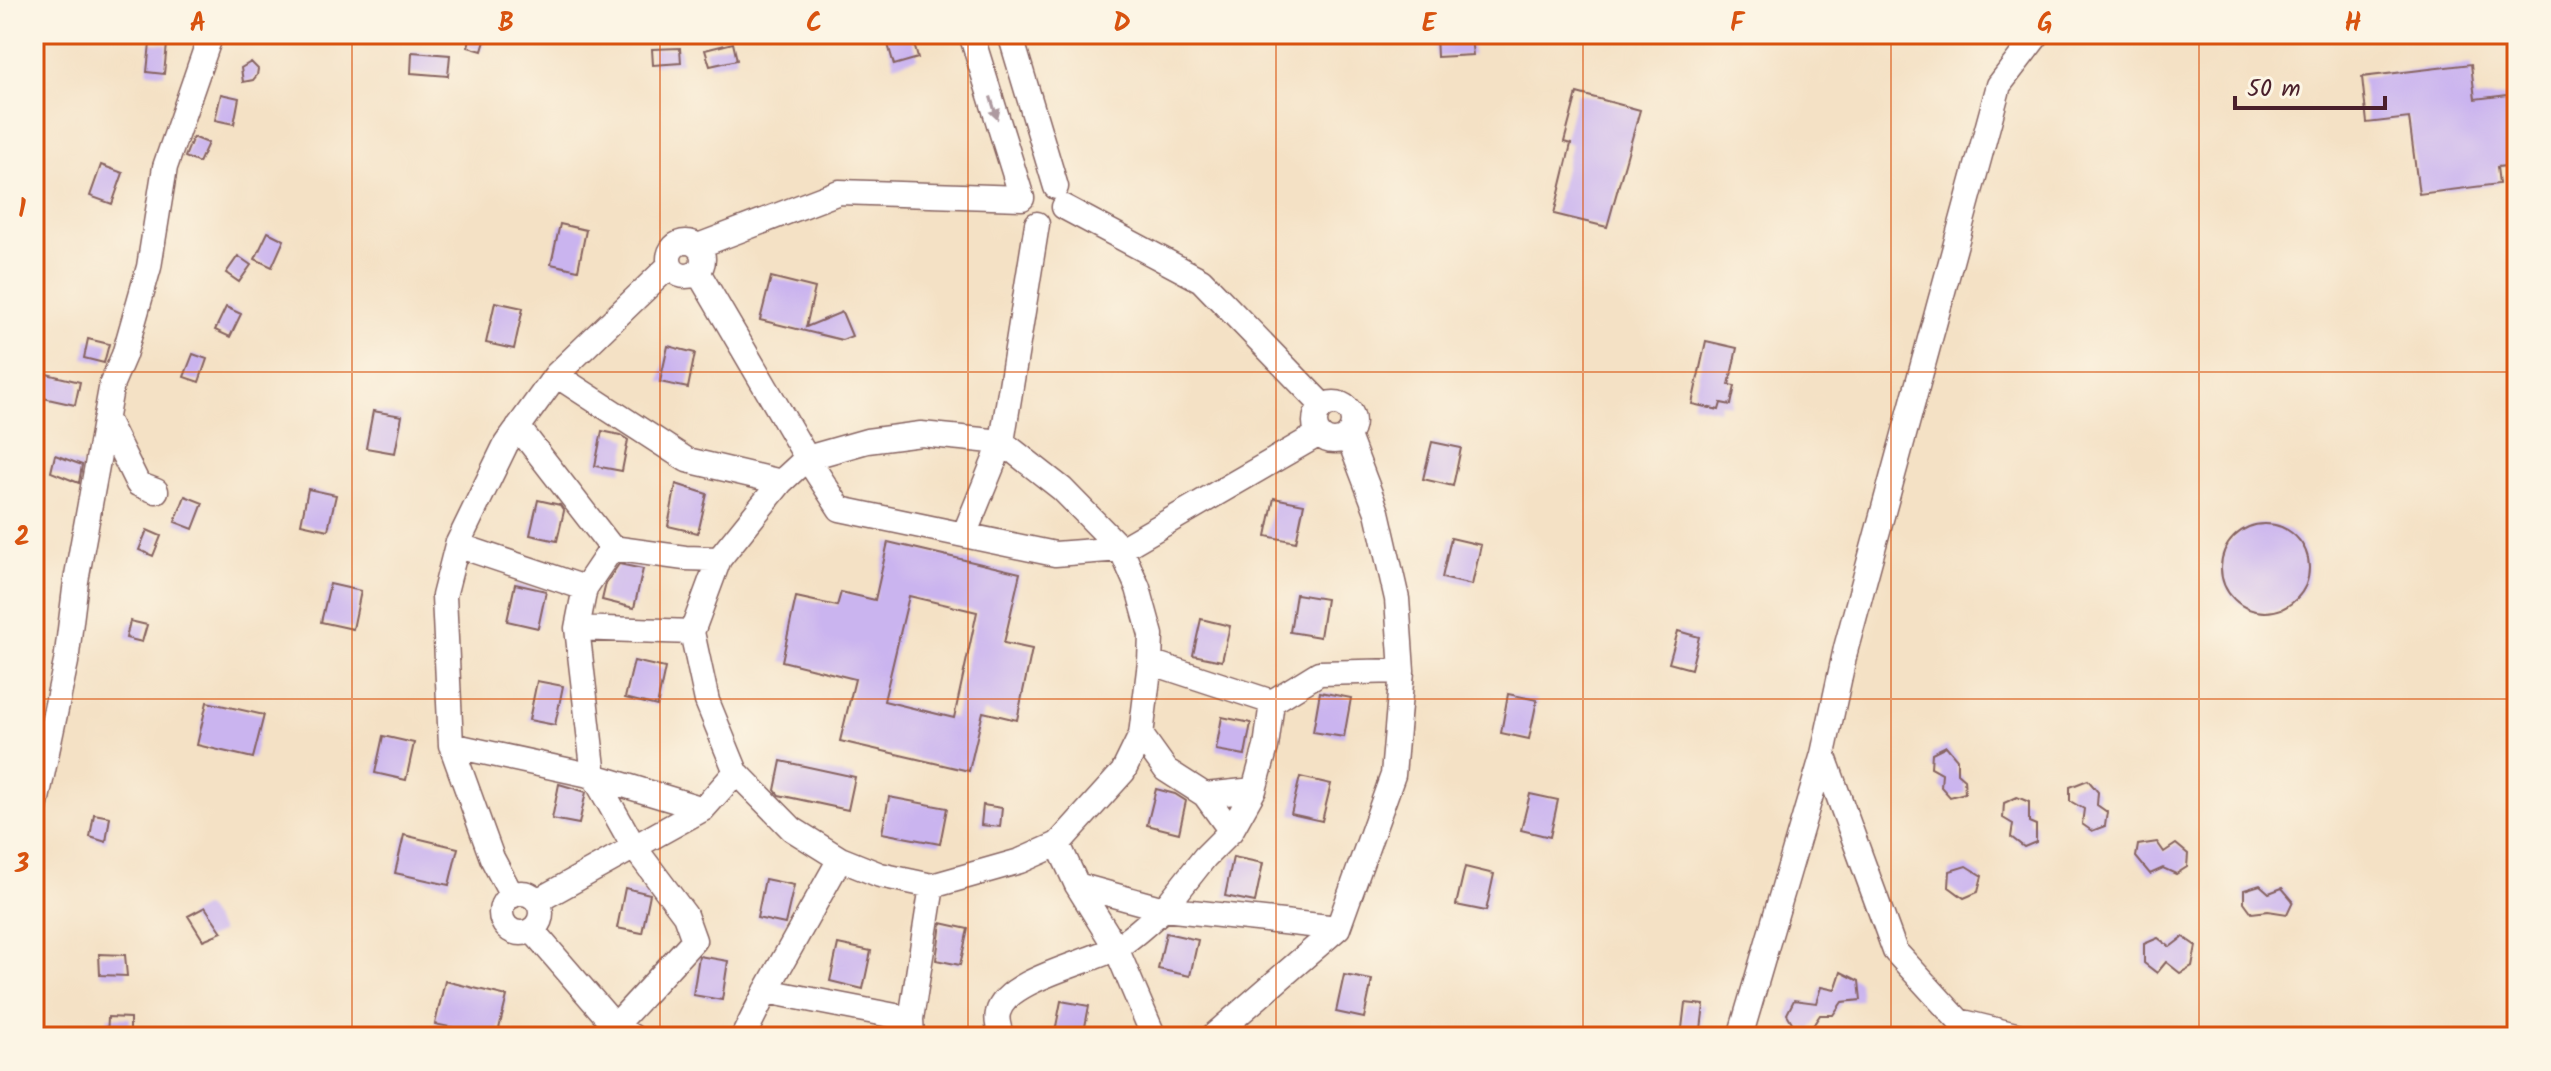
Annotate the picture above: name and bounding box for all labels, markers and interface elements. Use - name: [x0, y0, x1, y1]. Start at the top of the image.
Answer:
- text: A: [190, 3, 206, 45]
- text: B: [498, 3, 514, 45]
- text: C: [806, 3, 822, 45]
- text: D: [1113, 3, 1131, 45]
- text: E: [1422, 3, 1438, 45]
- text: F: [1730, 3, 1746, 45]
- text: G: [2037, 3, 2053, 45]
- text: H: [2345, 3, 2362, 45]
- scale bar: [2235, 60, 2385, 110]
- text: 50 m: [2247, 70, 2301, 109]
- one-way arrow: [988, 97, 1001, 121]
- text: 1: [18, 189, 26, 231]
- text: 2: [14, 517, 30, 559]
- text: 3: [14, 844, 29, 886]

